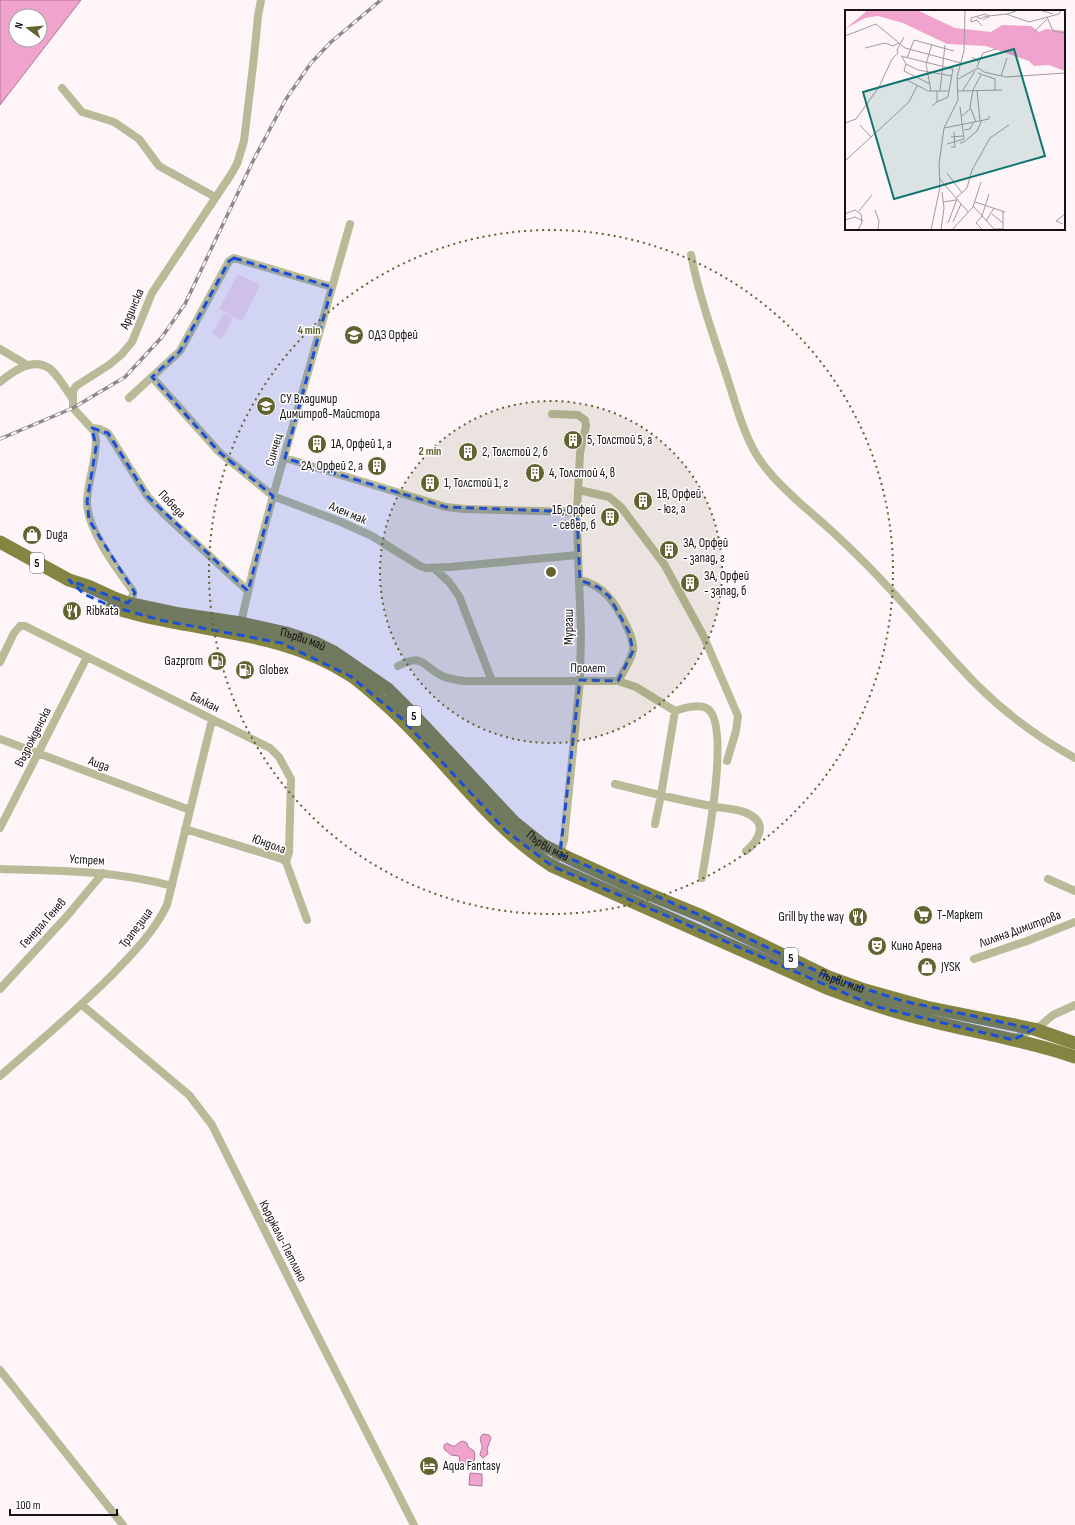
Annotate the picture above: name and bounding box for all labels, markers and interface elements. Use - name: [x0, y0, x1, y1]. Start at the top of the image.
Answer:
- north arrow: [8, 8, 48, 48]
- inset map: [845, 10, 1065, 230]
- text: N: [12, 21, 26, 30]
- street label: Ардинска: [116, 286, 148, 333]
- text: 4 min: [297, 323, 321, 338]
- school or university icon: ОДЗ Орфей: [343, 324, 365, 346]
- place label: ОДЗ Орфей: [368, 327, 418, 343]
- place label: СУ Владимир Димитров-Майстора: [280, 391, 380, 422]
- school or university icon: СУ Владимир Димитров-Майстора: [255, 395, 277, 417]
- building icon: 5, Толстой 5, а: [562, 429, 584, 451]
- street label: Синчец: [262, 431, 286, 468]
- place label: 5, Толстой 5, а: [587, 432, 652, 448]
- building icon: 1А, Орфей 1, а: [306, 433, 328, 455]
- place label: 1А, Орфей 1, а: [331, 436, 392, 452]
- building icon: 2, Толстой 2, б: [457, 441, 479, 463]
- text: 2 min: [419, 444, 441, 459]
- place label: 2, Толстой 2, б: [482, 444, 548, 460]
- building icon: 2А, Орфей 2, а: [366, 455, 388, 477]
- place label: 2А, Орфей 2, а: [301, 458, 363, 474]
- building icon: 4, Толстой 4, в: [524, 462, 546, 484]
- place label: 4, Толстой 4, в: [549, 465, 615, 481]
- building icon: 1, Толстой 1, г: [419, 472, 441, 494]
- place label: 1, Толстой 1, г: [444, 475, 509, 491]
- place label: 1В, Орфей - юг, а: [657, 486, 701, 517]
- street label: Победа: [155, 487, 189, 521]
- building icon: 1В, Орфей - юг, а: [632, 490, 654, 512]
- street label: Ален мак: [326, 498, 369, 528]
- place label: 1Б, Орфей - север, б: [552, 502, 596, 533]
- building icon: 1Б, Орфей - север, б: [599, 506, 621, 528]
- shop icon: Duga: [21, 524, 43, 546]
- place label: Duga: [46, 527, 68, 543]
- place label: 3А, Орфей - запад, г: [683, 535, 728, 566]
- building icon: 3А, Орфей - запад, г: [658, 539, 680, 561]
- road number: 5: [30, 553, 44, 573]
- centre of rings: [544, 565, 558, 579]
- place label: 3А, Орфей - запад, б: [704, 568, 749, 599]
- building icon: 3А, Орфей - запад, б: [679, 572, 701, 594]
- restaurant icon: Ribkata: [61, 600, 83, 622]
- place label: Ribkata: [86, 603, 119, 619]
- street label: Мургаш: [561, 609, 577, 645]
- street label: Първи май: [279, 624, 328, 655]
- fuel station icon: Gazprom: [206, 650, 228, 672]
- place label: Gazprom: [164, 653, 203, 669]
- fuel station icon: Globex: [234, 659, 256, 681]
- street label: Пролет: [570, 660, 606, 676]
- place label: Globex: [259, 662, 289, 678]
- street label: Балкан: [188, 688, 222, 716]
- street label: Възрожденска: [11, 705, 55, 769]
- road number: 5: [407, 706, 421, 726]
- street label: Аида: [85, 752, 112, 775]
- street label: Първи май: [523, 827, 572, 865]
- street label: Юндола: [250, 831, 288, 857]
- street label: Устрем: [69, 851, 105, 869]
- street label: Генерал Генев: [16, 895, 70, 951]
- supermarket icon: Т-Маркет: [912, 904, 934, 926]
- street label: Трапезица: [116, 905, 156, 951]
- restaurant icon: Grill by the way: [847, 906, 869, 928]
- place label: Т-Маркет: [937, 907, 983, 923]
- street label: Лиляна Димитрова: [976, 907, 1063, 952]
- place label: Grill by the way: [778, 909, 844, 925]
- theatre icon: Кино Арена: [866, 935, 888, 957]
- place label: Кино Арена: [891, 938, 942, 954]
- road number: 5: [784, 948, 798, 968]
- shop icon: JYSK: [916, 956, 938, 978]
- place label: JYSK: [940, 959, 961, 975]
- street label: Първи май: [816, 965, 867, 997]
- street label: Кърджали-Петлино: [256, 1197, 310, 1285]
- hotel icon: Aqua Fantasy: [418, 1455, 440, 1477]
- place label: Aqua Fantasy: [442, 1458, 501, 1474]
- scale bar: [10, 1491, 117, 1517]
- text: 100 m: [16, 1498, 41, 1513]

